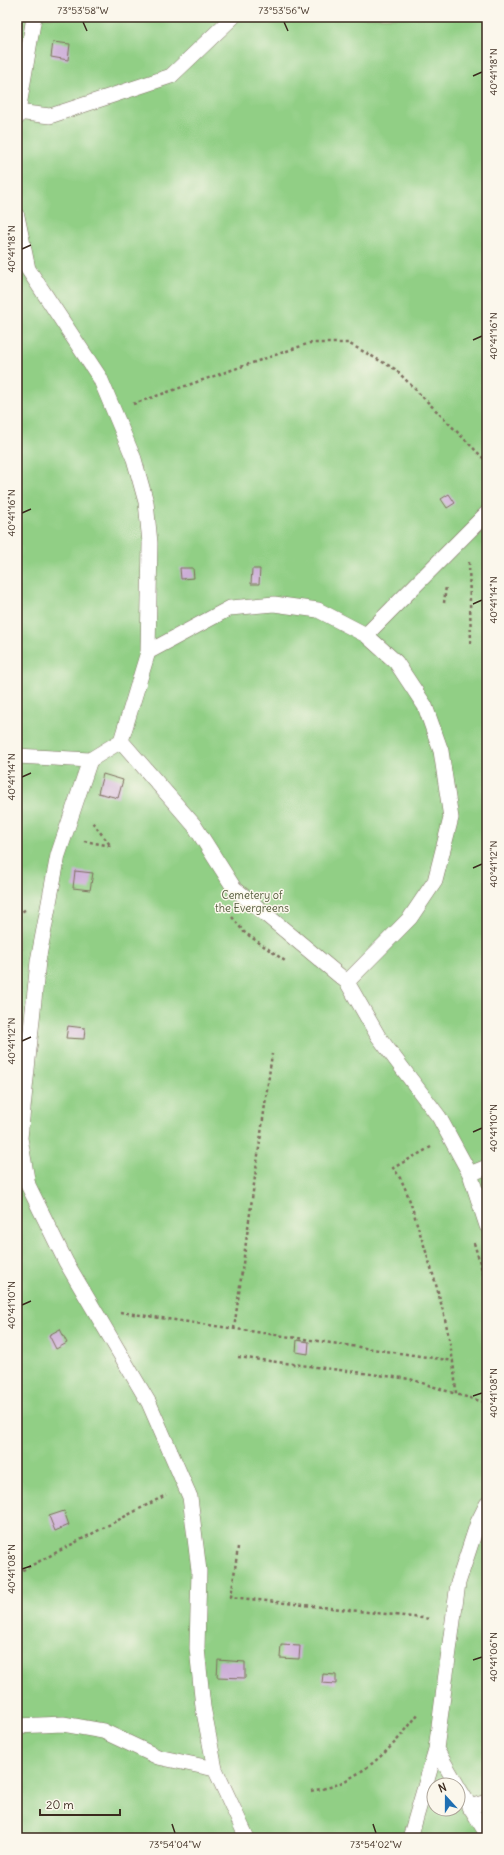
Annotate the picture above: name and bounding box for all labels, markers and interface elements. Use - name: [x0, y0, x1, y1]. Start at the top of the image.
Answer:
- text: 73°53'58"W: [57, 4, 109, 17]
- text: 73°53'56"W: [258, 4, 310, 17]
- text: 40°41'18"N: [487, 48, 500, 96]
- text: 40°41'18"N: [5, 225, 18, 273]
- text: 40°41'16"N: [487, 312, 500, 360]
- text: 40°41'16"N: [5, 489, 18, 537]
- text: 40°41'14"N: [487, 576, 500, 624]
- text: 40°41'14"N: [5, 753, 18, 801]
- text: 40°41'12"N: [487, 841, 500, 887]
- park label: Cemetery of the Evergreens: [215, 888, 289, 915]
- text: 40°41'12"N: [5, 1018, 18, 1064]
- text: 40°41'10"N: [487, 1104, 500, 1152]
- text: 40°41'10"N: [5, 1281, 18, 1329]
- text: 40°41'08"N: [487, 1368, 500, 1418]
- text: 40°41'08"N: [5, 1544, 18, 1594]
- text: 40°41'06"N: [487, 1632, 500, 1682]
- north arrow: [426, 1777, 466, 1817]
- text: N: [436, 1780, 448, 1796]
- scale bar: [40, 1791, 120, 1817]
- text: 20 m: [46, 1797, 74, 1812]
- text: 73°54'04"W: [149, 1838, 201, 1851]
- text: 73°54'02"W: [350, 1838, 402, 1851]

